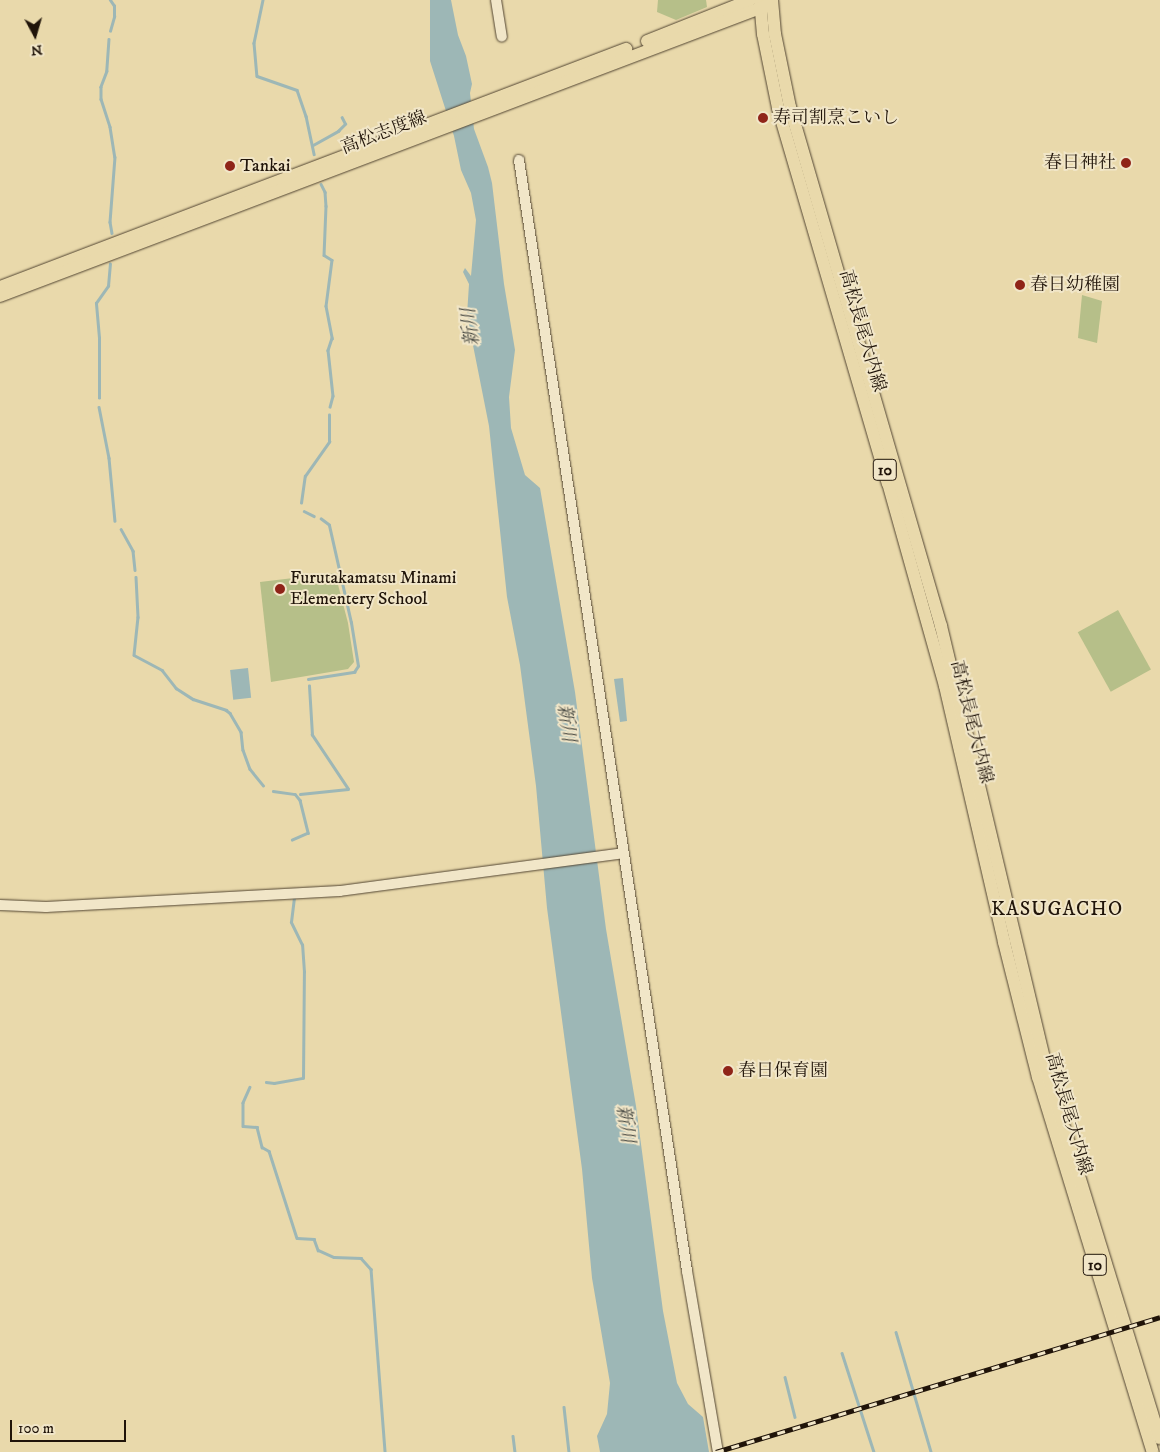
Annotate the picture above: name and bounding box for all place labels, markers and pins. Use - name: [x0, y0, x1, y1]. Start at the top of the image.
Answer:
- place label: 寿司割烹こいし: [773, 107, 899, 129]
- marker: 寿司割烹こいし: [757, 112, 769, 124]
- place label: 春日神社: [1044, 152, 1116, 174]
- place label: Tankai: [240, 155, 290, 177]
- marker: 春日神社: [1120, 157, 1132, 169]
- marker: Tankai: [224, 160, 236, 172]
- place label: 春日幼稚園: [1030, 274, 1120, 296]
- marker: 春日幼稚園: [1014, 279, 1026, 291]
- place label: Furutakamatsu Minami Elementery School: [290, 568, 456, 610]
- marker: Furutakamatsu Minami Elementery School: [274, 583, 286, 595]
- place label: 春日保育園: [738, 1060, 828, 1082]
- marker: 春日保育園: [722, 1065, 734, 1077]

